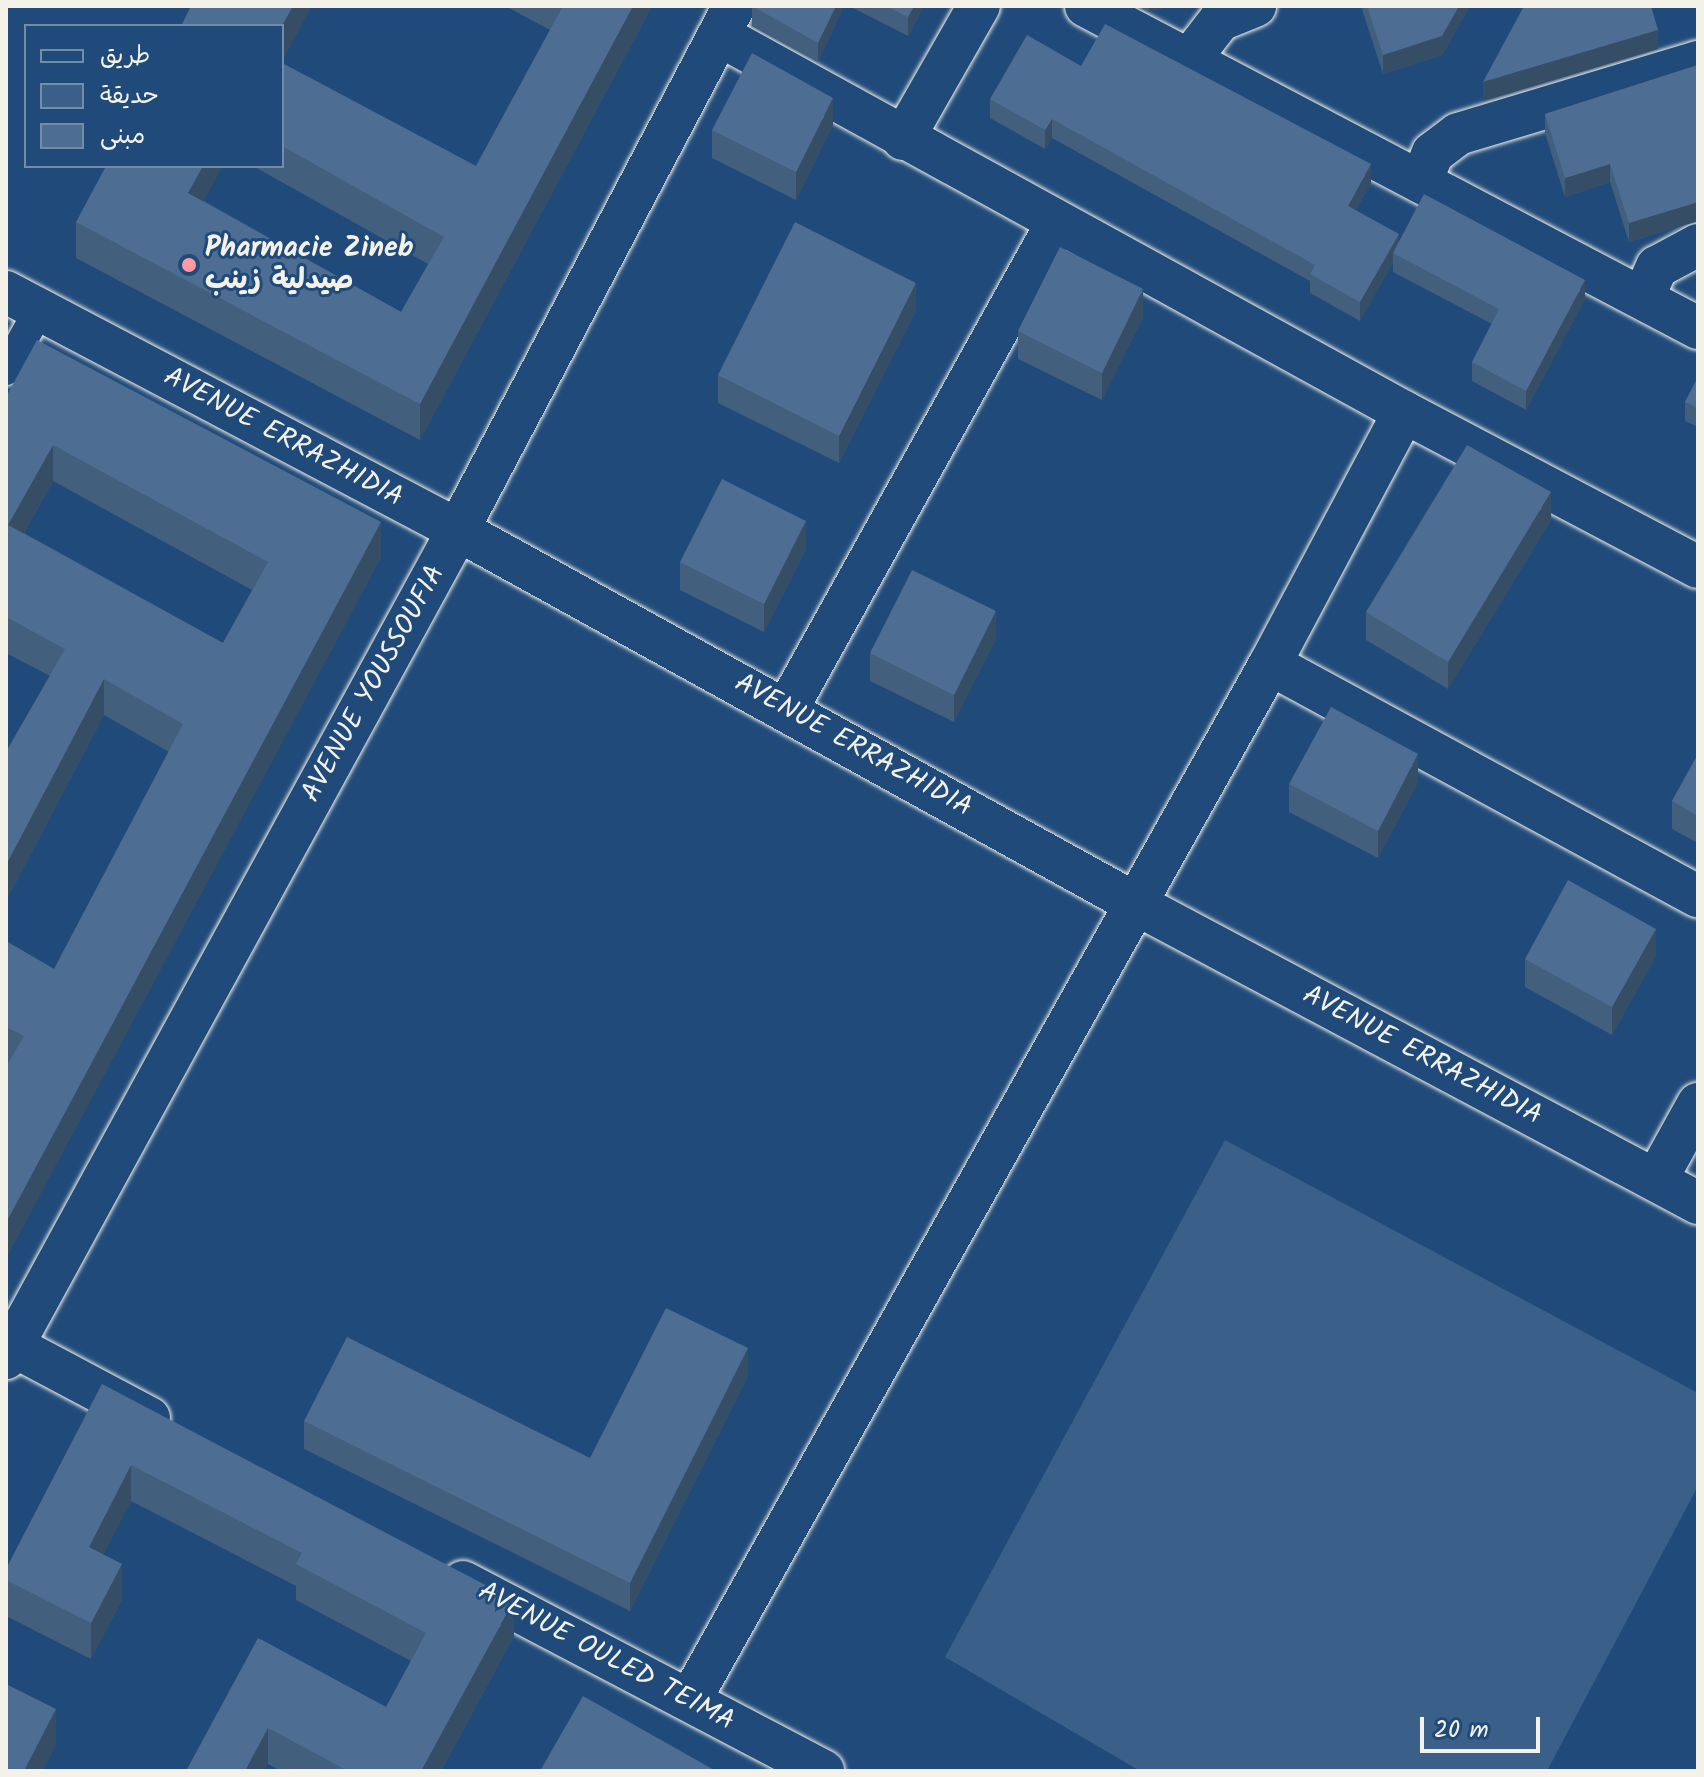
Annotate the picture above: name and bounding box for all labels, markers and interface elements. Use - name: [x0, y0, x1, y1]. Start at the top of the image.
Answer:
- legend: [24, 24, 284, 168]
- text: طريق: [100, 37, 150, 76]
- text: حديقة: [100, 77, 159, 116]
- text: مبنى: [100, 117, 145, 156]
- place label: Pharmacie Zineb صيدلية زينب: [205, 232, 414, 298]
- marker: Pharmacie Zineb صيدلية زينب: [180, 256, 198, 274]
- street label: AVENUE ERRAZHIDIA: [158, 361, 408, 515]
- street label: AVENUE YOUSSOUFIA: [295, 560, 453, 808]
- street label: AVENUE ERRAZHIDIA: [728, 667, 978, 825]
- street label: AVENUE ERRAZHIDIA: [1297, 979, 1547, 1133]
- street label: AVENUE OULED TEIMA: [472, 1575, 740, 1739]
- scale bar: [1424, 1701, 1544, 1751]
- text: 20 m: [1434, 1711, 1489, 1750]

